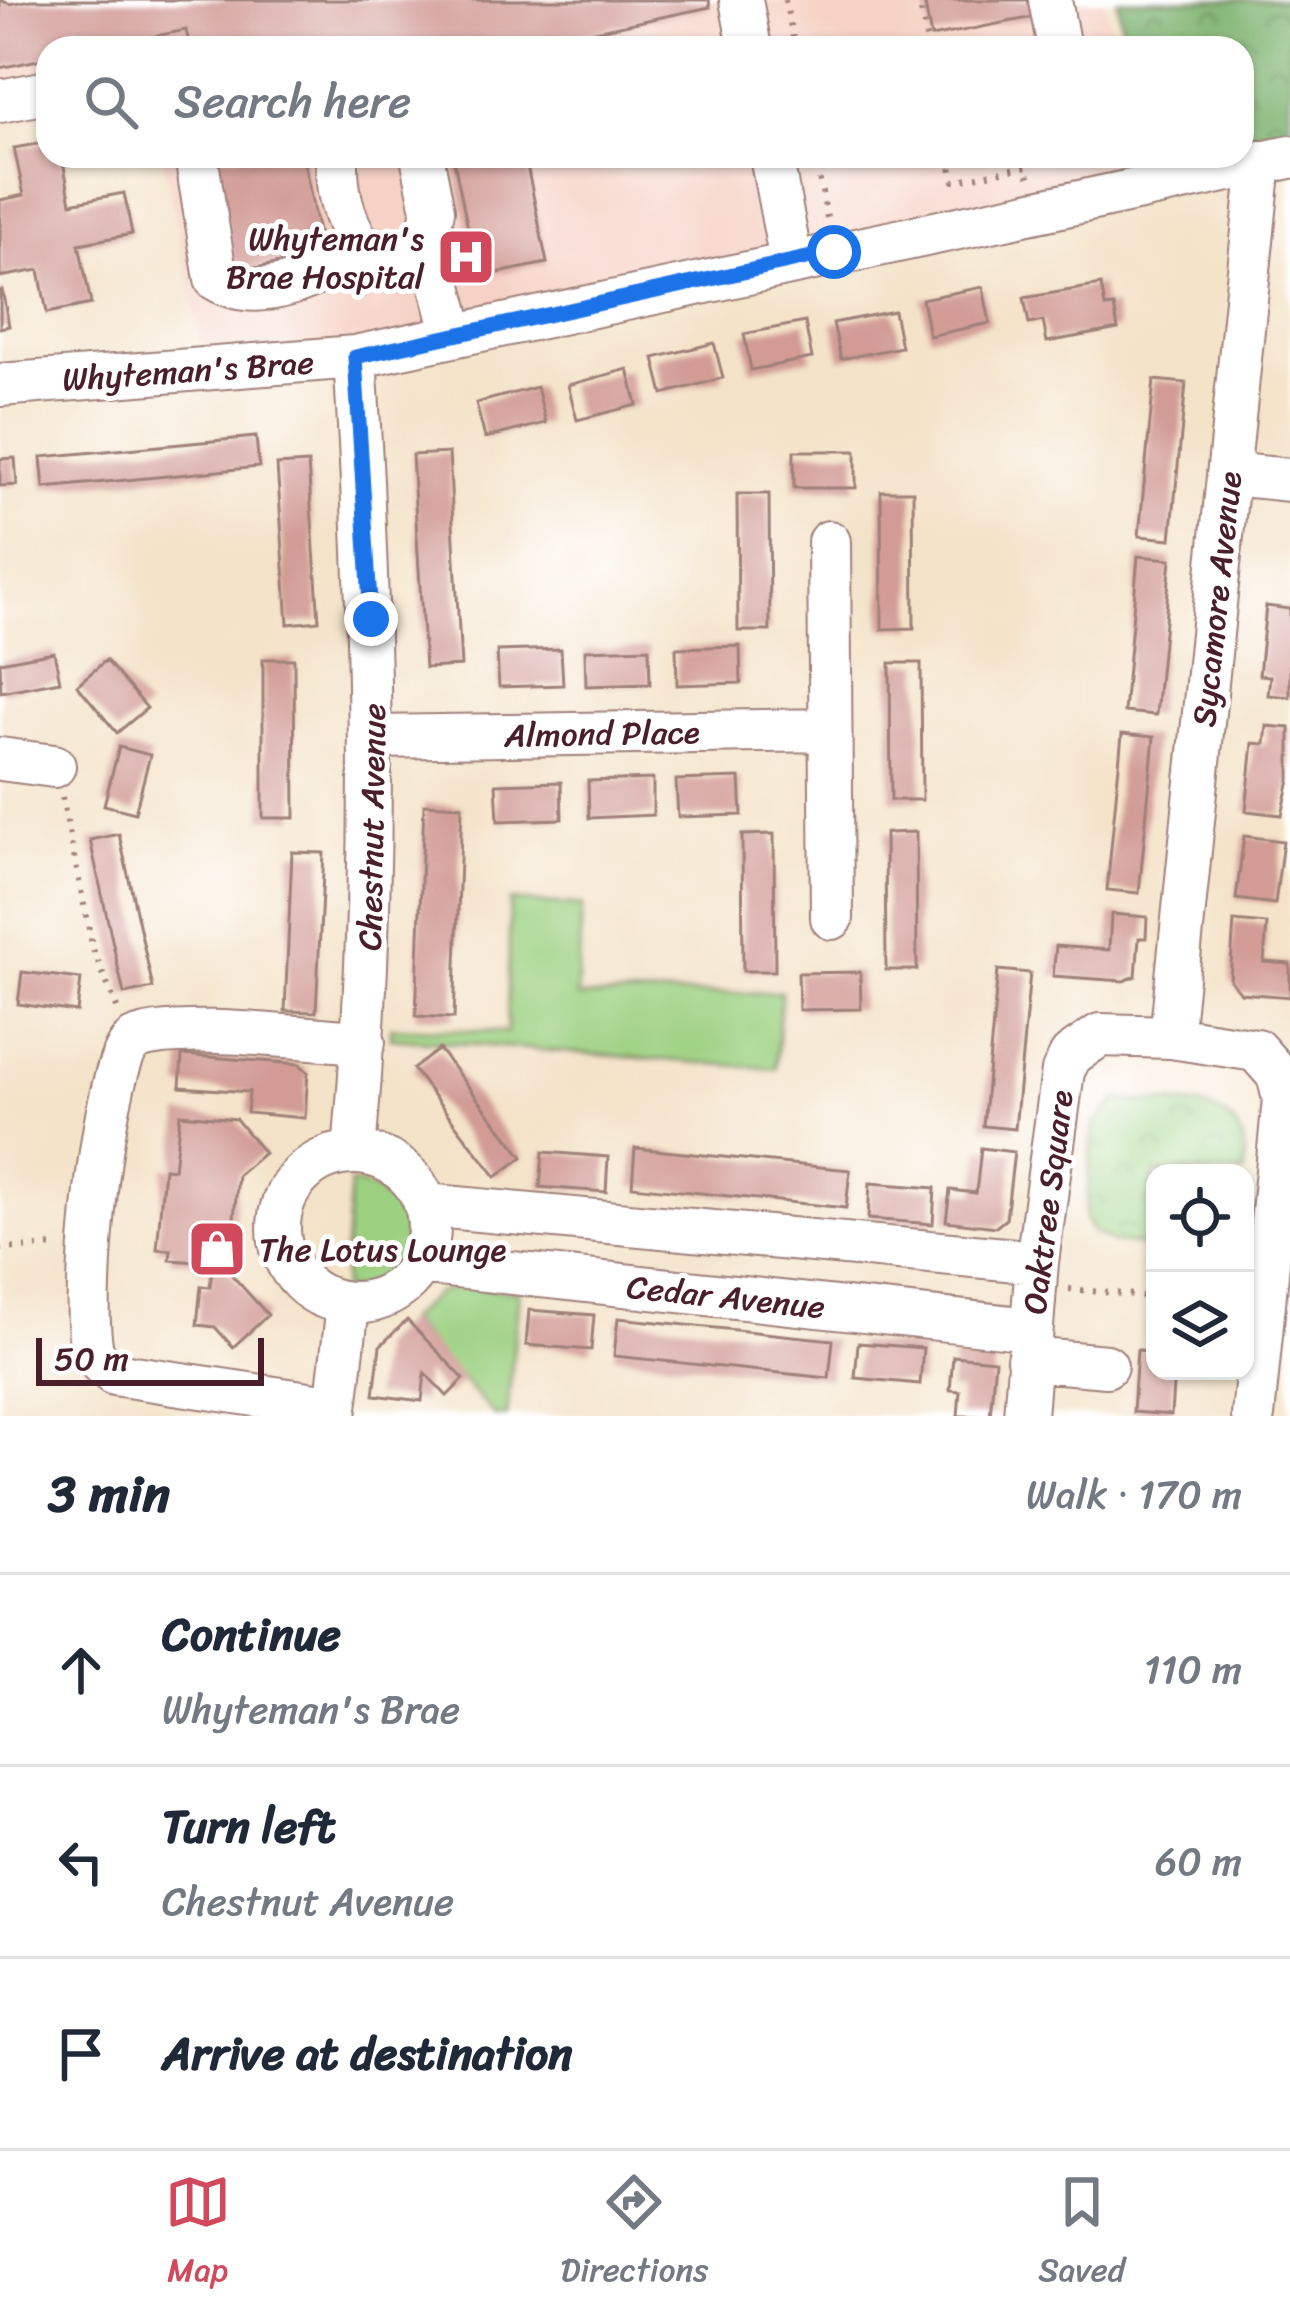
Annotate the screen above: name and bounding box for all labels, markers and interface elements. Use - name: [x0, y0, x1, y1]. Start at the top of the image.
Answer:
- search box: [36, 36, 1254, 168]
- text: Search here: [174, 62, 411, 142]
- icon: search: [78, 69, 144, 135]
- place label: Whyteman's Brae Hospital: [226, 210, 425, 306]
- route start: [807, 225, 861, 279]
- hospital icon: Whyteman's Brae Hospital: [435, 226, 497, 288]
- street label: Whyteman's Brae: [60, 333, 316, 409]
- street label: Sycamore Avenue: [1175, 468, 1259, 730]
- route end: [344, 592, 398, 646]
- street label: Chestnut Avenue: [341, 703, 403, 951]
- street label: Almond Place: [503, 703, 700, 765]
- street label: Oaktree Square: [1005, 1087, 1091, 1317]
- map controls: [1146, 1164, 1254, 1380]
- button: locate: [1146, 1164, 1254, 1272]
- shop icon: The Lotus Lounge: [186, 1218, 248, 1280]
- place label: The Lotus Lounge: [259, 1221, 507, 1279]
- street label: Cedar Avenue: [624, 1258, 828, 1336]
- button: layers: [1146, 1272, 1254, 1380]
- text: 50 m: [54, 1330, 129, 1388]
- scale bar: [36, 1332, 264, 1385]
- text: 3 min: [48, 1449, 170, 1539]
- text: Walk · 170 m: [1026, 1460, 1242, 1529]
- text: Continue: [162, 1595, 341, 1675]
- text: 110 m: [1144, 1635, 1242, 1704]
- icon: ahead: [48, 1637, 114, 1703]
- text: Whyteman's Brae: [162, 1675, 460, 1744]
- text: Turn left: [162, 1787, 335, 1867]
- text: 60 m: [1155, 1827, 1242, 1896]
- icon: left: [48, 1829, 114, 1895]
- text: Chestnut Avenue: [162, 1867, 454, 1936]
- text: Arrive at destination: [162, 2014, 572, 2094]
- icon: arrive: [48, 2021, 114, 2087]
- tab: Map: [165, 2169, 231, 2299]
- tab: Directions: [561, 2169, 708, 2299]
- tab: Saved: [1038, 2169, 1125, 2299]

